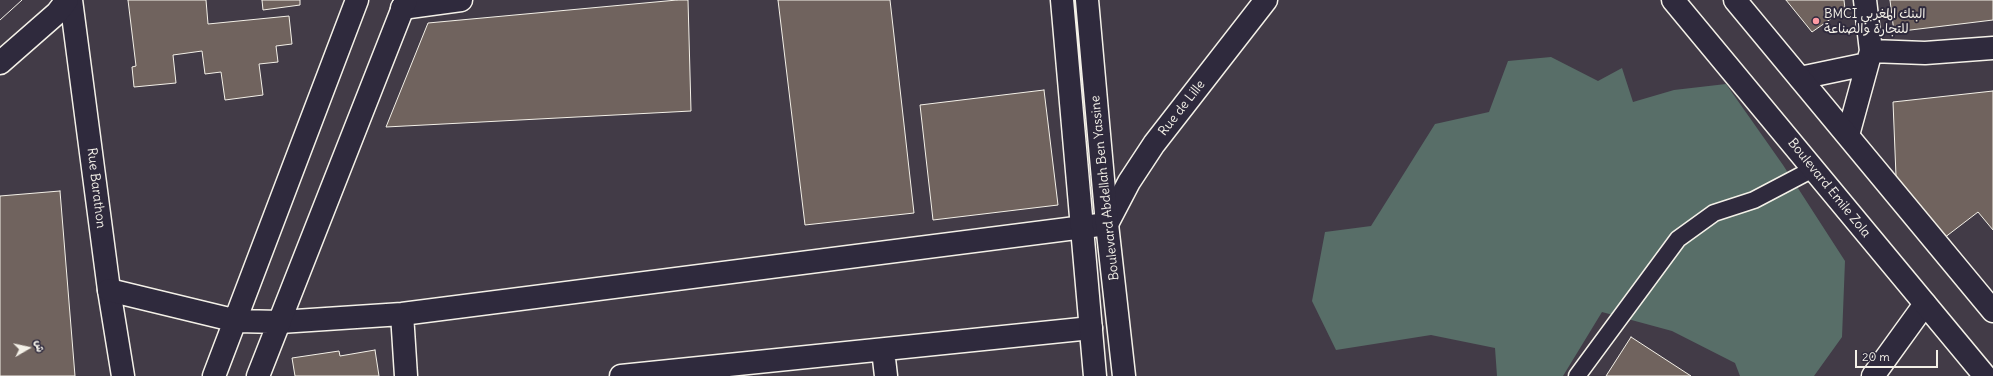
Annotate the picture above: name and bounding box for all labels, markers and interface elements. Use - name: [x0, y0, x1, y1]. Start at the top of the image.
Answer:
- place label: BMCI البنك المغربي للتجارة والصناعة: [1824, 6, 1926, 37]
- marker: BMCI البنك المغربي للتجارة والصناعة: [1811, 16, 1821, 26]
- street label: Rue de Lille: [1155, 77, 1209, 139]
- street label: Boulevard Abdellah Ben Yassine: [1088, 95, 1122, 281]
- street label: Boulevard Emile Zola: [1784, 135, 1874, 241]
- street label: Rue Barathon: [83, 147, 109, 229]
- north arrow: [8, 328, 48, 368]
- text: ش: [32, 339, 48, 353]
- scale bar: [1857, 342, 1940, 368]
- text: 20 m: [1862, 349, 1890, 364]

